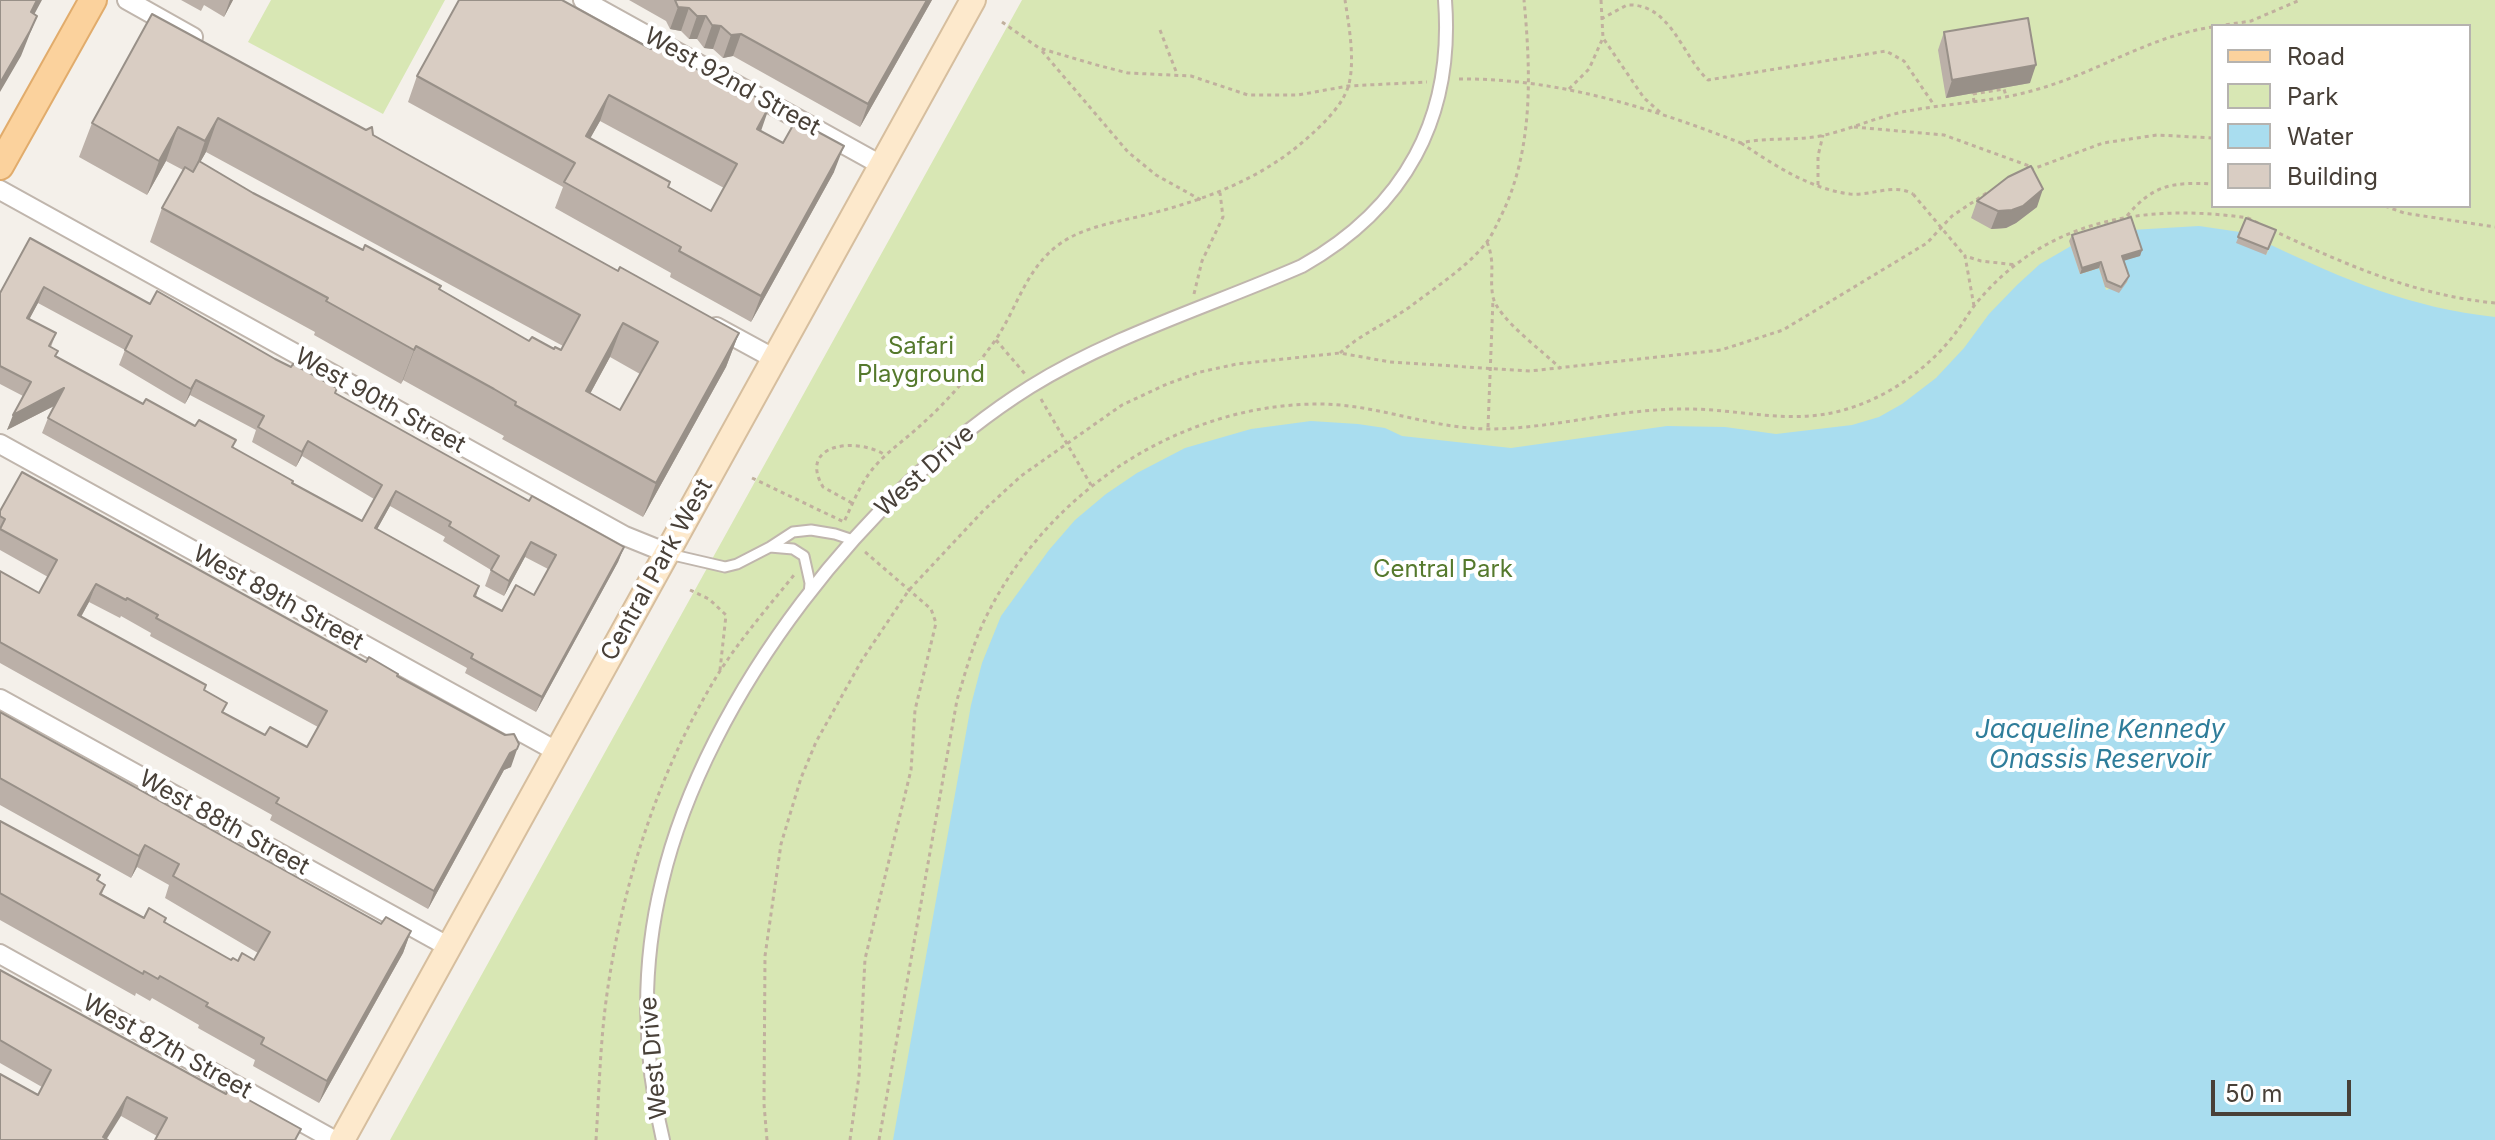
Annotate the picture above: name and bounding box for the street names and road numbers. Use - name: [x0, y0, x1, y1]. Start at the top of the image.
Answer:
- street label: West 92nd Street: [639, 22, 825, 142]
- street label: West 90th Street: [290, 342, 470, 460]
- street label: West Drive: [870, 419, 980, 523]
- street label: Central Park West: [595, 474, 719, 666]
- street label: West 89th Street: [188, 539, 368, 657]
- street label: West 88th Street: [134, 764, 314, 882]
- street label: West 87th Street: [78, 989, 256, 1105]
- street label: West Drive: [634, 995, 674, 1121]

